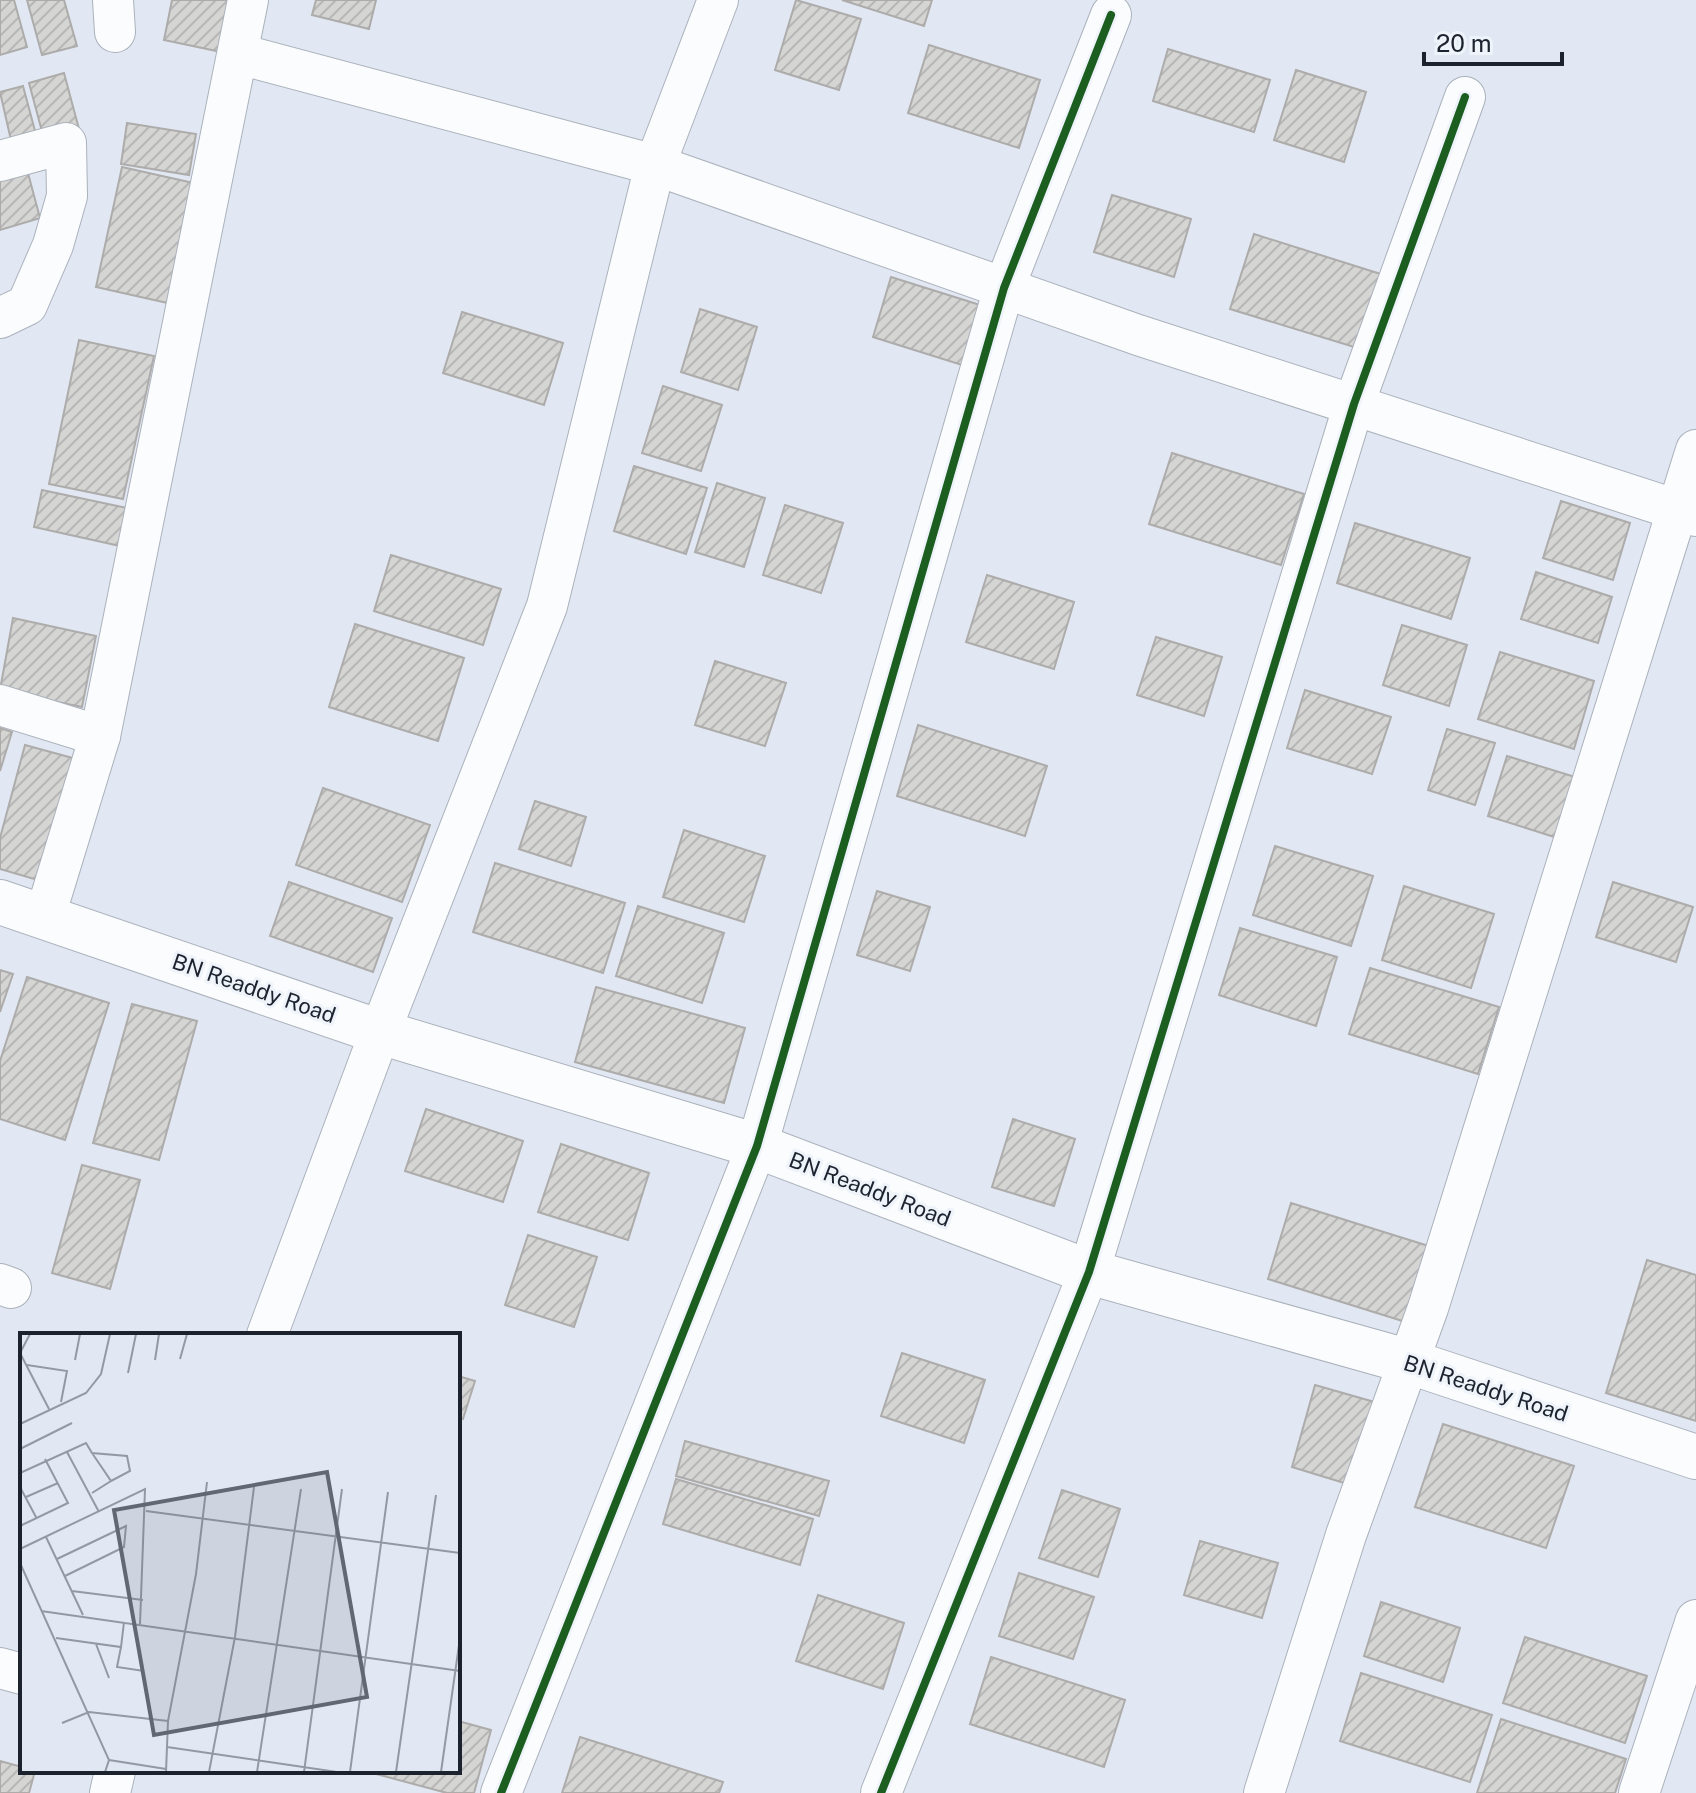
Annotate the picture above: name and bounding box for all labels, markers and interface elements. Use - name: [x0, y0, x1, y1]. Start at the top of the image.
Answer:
- scale bar: [1424, 16, 1562, 66]
- text: 20 m: [1436, 29, 1492, 57]
- street label: BN Readdy Road: [169, 948, 339, 1028]
- street label: BN Readdy Road: [785, 1146, 955, 1232]
- inset map: [20, 1333, 460, 1773]
- street label: BN Readdy Road: [1401, 1349, 1571, 1427]

